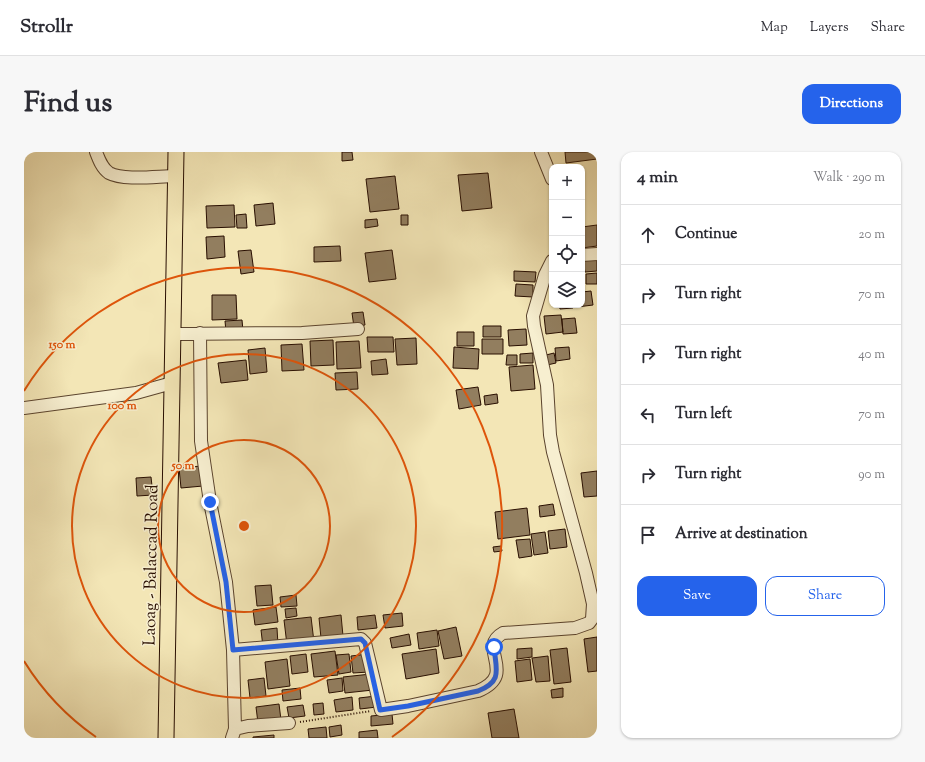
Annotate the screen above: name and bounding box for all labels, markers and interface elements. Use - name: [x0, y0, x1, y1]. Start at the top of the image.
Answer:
- text: Strollr: [20, 14, 73, 41]
- text: Map: [761, 18, 788, 38]
- text: Layers: [810, 18, 848, 38]
- text: Share: [870, 18, 905, 38]
- text: Find us: [24, 84, 112, 124]
- button: Directions: [802, 84, 901, 124]
- map controls: [549, 164, 585, 308]
- button: +: [549, 164, 585, 200]
- text: 4 min: [637, 166, 678, 190]
- text: Walk · 290 m: [813, 169, 885, 187]
- button: −: [549, 200, 585, 236]
- icon: ahead: [637, 224, 659, 246]
- text: Continue: [675, 224, 737, 245]
- text: 20 m: [859, 226, 885, 244]
- button: locate: [549, 236, 585, 272]
- button: layers: [549, 272, 585, 308]
- icon: right: [637, 284, 659, 306]
- text: Turn right: [675, 284, 741, 305]
- text: 70 m: [858, 286, 885, 304]
- text: 150 m: [47, 336, 76, 354]
- icon: right: [637, 344, 659, 366]
- text: Turn right: [675, 344, 741, 365]
- text: 40 m: [858, 346, 885, 364]
- text: 100 m: [106, 397, 137, 415]
- icon: left: [637, 404, 659, 426]
- text: Turn left: [675, 404, 732, 425]
- text: 70 m: [858, 406, 885, 424]
- text: 50 m: [171, 457, 195, 475]
- icon: right: [637, 464, 659, 486]
- text: Turn right: [675, 464, 741, 485]
- text: 90 m: [858, 466, 885, 484]
- street label: Laoag - Balaccad Road: [139, 484, 165, 646]
- route end: [201, 493, 219, 511]
- centre of rings: [237, 519, 251, 533]
- icon: arrive: [637, 524, 659, 546]
- text: Arrive at destination: [675, 524, 808, 545]
- button: Save: [637, 576, 757, 616]
- button: Share: [765, 576, 885, 616]
- route start: [485, 638, 503, 656]

